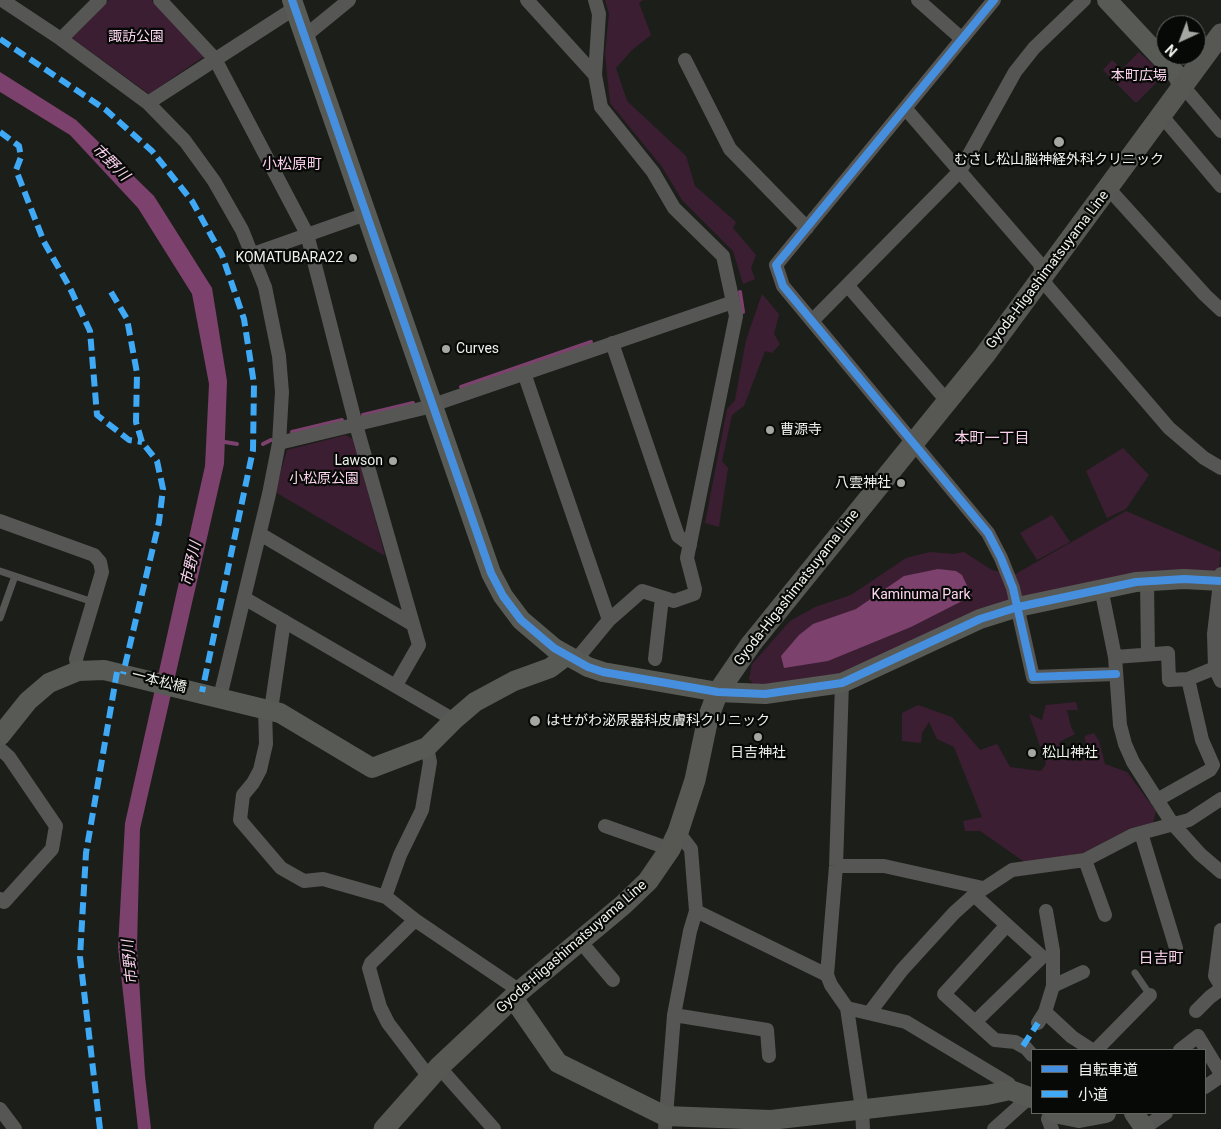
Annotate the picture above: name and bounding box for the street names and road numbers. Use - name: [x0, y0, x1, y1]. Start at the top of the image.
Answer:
- street label: Gyoda-Higashimatsuyama Line: [983, 188, 1113, 352]
- street label: Gyoda-Higashimatsuyama Line: [731, 507, 863, 669]
- street label: 一本松橋: [130, 667, 188, 697]
- street label: Gyoda-Higashimatsuyama Line: [493, 877, 651, 1017]

